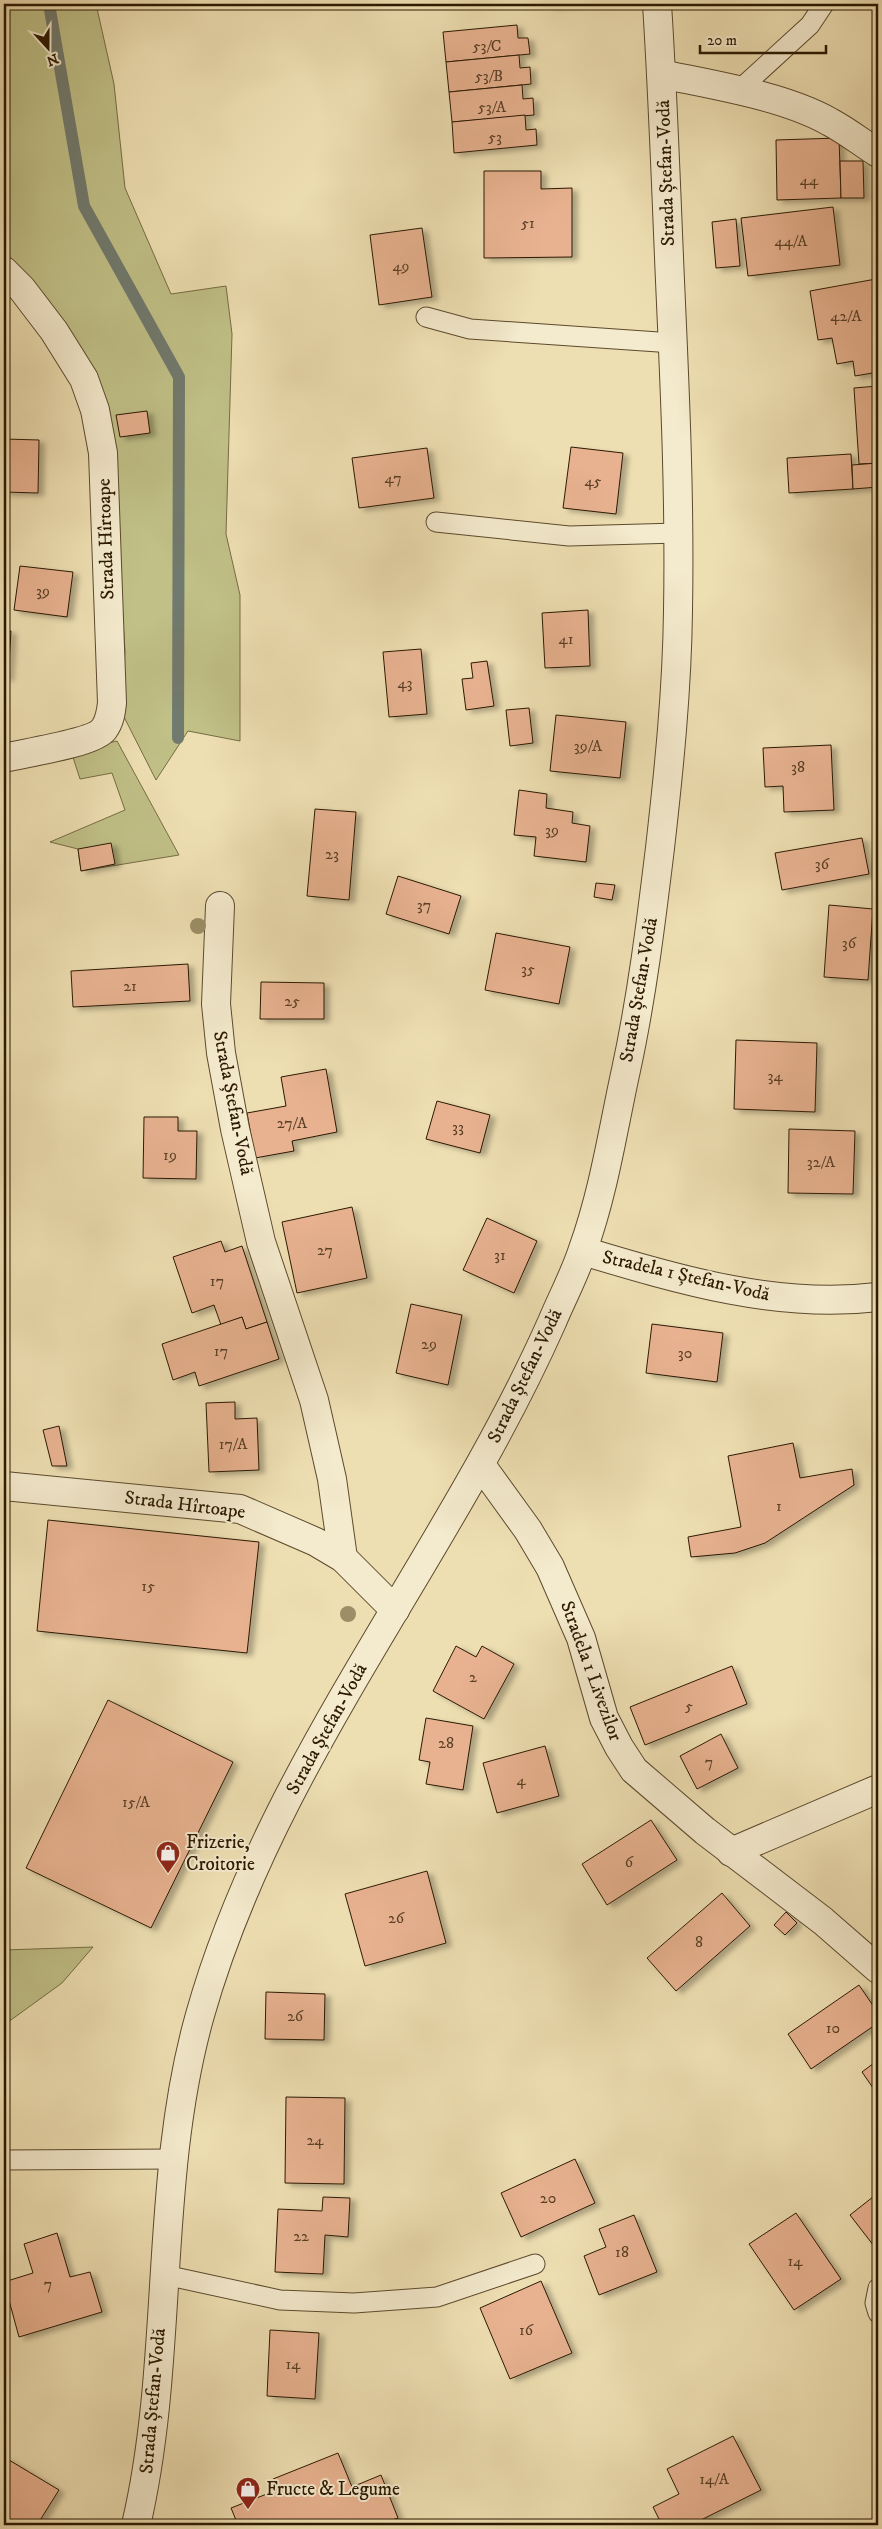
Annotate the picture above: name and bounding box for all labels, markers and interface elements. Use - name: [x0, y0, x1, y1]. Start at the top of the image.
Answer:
- north arrow: [22, 22, 72, 72]
- scale bar: [700, 22, 826, 54]
- text: 20 m: [707, 31, 737, 50]
- house number: 53/C: [473, 36, 501, 56]
- text: N: [43, 49, 61, 70]
- house number: 53/B: [475, 66, 503, 86]
- house number: 53/A: [478, 97, 507, 117]
- street label: Strada Ștefan-Vodă: [652, 99, 680, 247]
- house number: 53: [488, 127, 502, 147]
- house number: 44: [800, 170, 819, 190]
- house number: 51: [521, 213, 535, 233]
- house number: 44/A: [775, 231, 808, 251]
- house number: 49: [392, 256, 410, 276]
- house number: 42/A: [830, 306, 863, 326]
- house number: 47: [384, 468, 402, 488]
- house number: 45: [584, 471, 602, 491]
- street label: Strada Hîrtoape: [92, 478, 120, 600]
- house number: 39: [36, 581, 50, 601]
- house number: 41: [558, 629, 574, 649]
- house number: 43: [397, 673, 413, 693]
- house number: 39/A: [574, 736, 603, 756]
- house number: 38: [791, 757, 805, 777]
- house number: 39: [545, 820, 559, 840]
- house number: 23: [325, 844, 339, 864]
- house number: 36: [815, 854, 830, 874]
- house number: 37: [417, 895, 431, 915]
- street label: Strada Ștefan-Vodă: [615, 916, 663, 1064]
- house number: 36: [842, 933, 857, 953]
- house number: 35: [521, 959, 535, 979]
- house number: 21: [123, 976, 137, 996]
- house number: 25: [284, 991, 300, 1011]
- street label: Strada Ștefan-Vodă: [208, 1029, 258, 1177]
- house number: 34: [767, 1066, 783, 1086]
- house number: 27/A: [277, 1113, 308, 1133]
- house number: 33: [452, 1117, 464, 1137]
- house number: 19: [163, 1145, 177, 1165]
- house number: 32/A: [807, 1152, 836, 1172]
- house number: 27: [317, 1240, 333, 1260]
- house number: 31: [494, 1245, 506, 1265]
- street label: Stradela 1 Ștefan-Vodă: [600, 1246, 772, 1306]
- house number: 17: [210, 1271, 224, 1291]
- street label: Strada Ștefan-Vodă: [483, 1305, 567, 1447]
- house number: 29: [421, 1334, 437, 1354]
- house number: 17: [214, 1341, 228, 1361]
- house number: 30: [678, 1343, 692, 1363]
- house number: 17/A: [219, 1434, 248, 1454]
- street label: Strada Hîrtoape: [123, 1486, 247, 1524]
- house number: 1: [776, 1496, 782, 1516]
- house number: 15: [141, 1576, 155, 1596]
- street label: Stradela 1 Livezilor: [555, 1598, 627, 1744]
- street label: Strada Ștefan-Vodă: [281, 1659, 373, 1799]
- house number: 2: [469, 1667, 477, 1687]
- house number: 5: [685, 1696, 693, 1716]
- house number: 28: [438, 1733, 454, 1753]
- house number: 7: [705, 1752, 713, 1772]
- house number: 4: [516, 1770, 526, 1790]
- house number: 15/A: [122, 1792, 151, 1812]
- place label: Frizerie, Croitorie: [186, 1831, 255, 1876]
- shop icon: Frizerie, Croitorie: [155, 1840, 181, 1874]
- house number: 6: [625, 1852, 634, 1872]
- house number: 26: [388, 1908, 405, 1928]
- house number: 8: [695, 1932, 703, 1952]
- house number: 26: [287, 2006, 304, 2026]
- house number: 10: [826, 2018, 840, 2038]
- house number: 24: [306, 2130, 324, 2150]
- house number: 20: [540, 2188, 556, 2208]
- house number: 22: [293, 2226, 309, 2246]
- house number: 18: [615, 2242, 629, 2262]
- house number: 14: [787, 2251, 803, 2271]
- house number: 7: [44, 2274, 52, 2294]
- house number: 16: [519, 2320, 534, 2340]
- street label: Strada Ștefan-Vodă: [135, 2327, 171, 2475]
- house number: 14: [285, 2354, 301, 2374]
- house number: 14/A: [699, 2469, 730, 2489]
- shop icon: Fructe & Legume: [235, 2476, 261, 2510]
- place label: Fructe & Legume: [266, 2478, 400, 2501]

